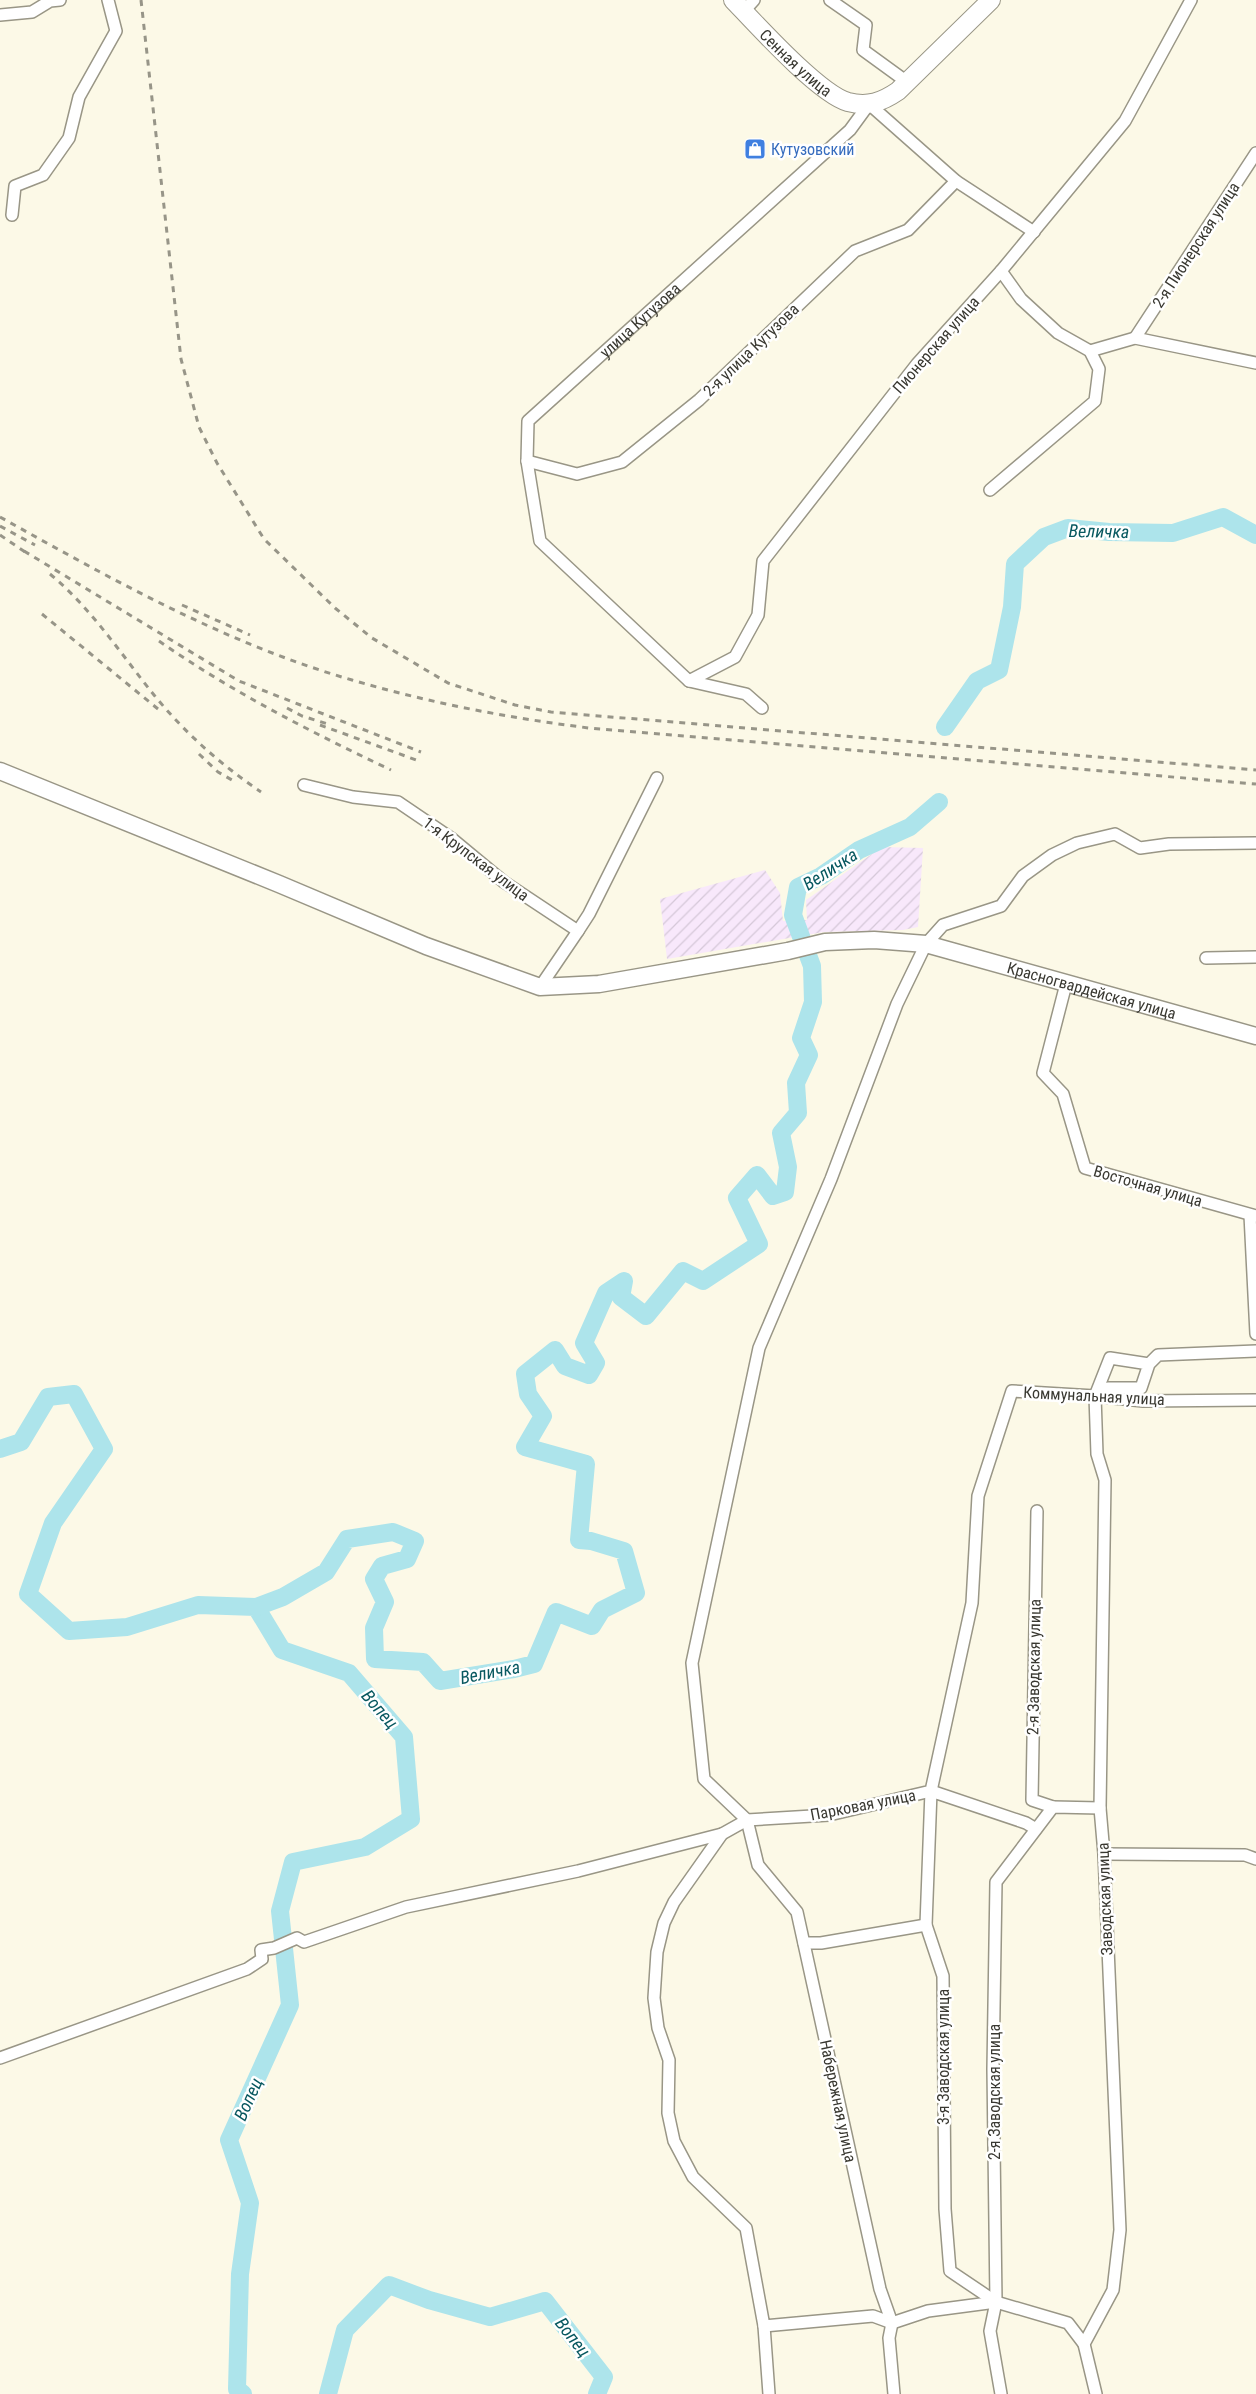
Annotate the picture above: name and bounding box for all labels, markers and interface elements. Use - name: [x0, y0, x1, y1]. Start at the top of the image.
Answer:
- street label: Сенная улица: [756, 25, 836, 100]
- shop icon: Кутузовский: [743, 137, 767, 161]
- place label: Кутузовский: [771, 140, 854, 159]
- street label: 2-я Пионерская улица: [1148, 179, 1244, 311]
- street label: улица Кутузова: [596, 279, 684, 361]
- street label: Пионерская улица: [889, 293, 983, 397]
- street label: 2-я улица Кутузова: [699, 300, 803, 400]
- water label: Величка: [1068, 520, 1130, 542]
- street label: 1-я Крупская улица: [419, 813, 533, 905]
- water label: Величка: [799, 844, 861, 894]
- street label: Красногвардейская улица: [1005, 958, 1178, 1023]
- street label: Восточная улица: [1091, 1161, 1205, 1211]
- street label: Коммунальная улица: [1023, 1383, 1165, 1409]
- street label: 2-я Заводская улица: [1023, 1599, 1045, 1735]
- water label: Величка: [458, 1656, 522, 1688]
- water label: Вопец: [357, 1685, 403, 1733]
- street label: Парковая улица: [809, 1785, 917, 1825]
- street label: Заводская улица: [1094, 1842, 1116, 1956]
- street label: 3-я Заводская улица: [934, 1989, 953, 2125]
- street label: 2-я Заводская улица: [985, 2024, 1004, 2160]
- street label: Набережная улица: [816, 2038, 860, 2164]
- water label: Вопец: [229, 2074, 267, 2124]
- water label: Вопец: [551, 2313, 595, 2361]

